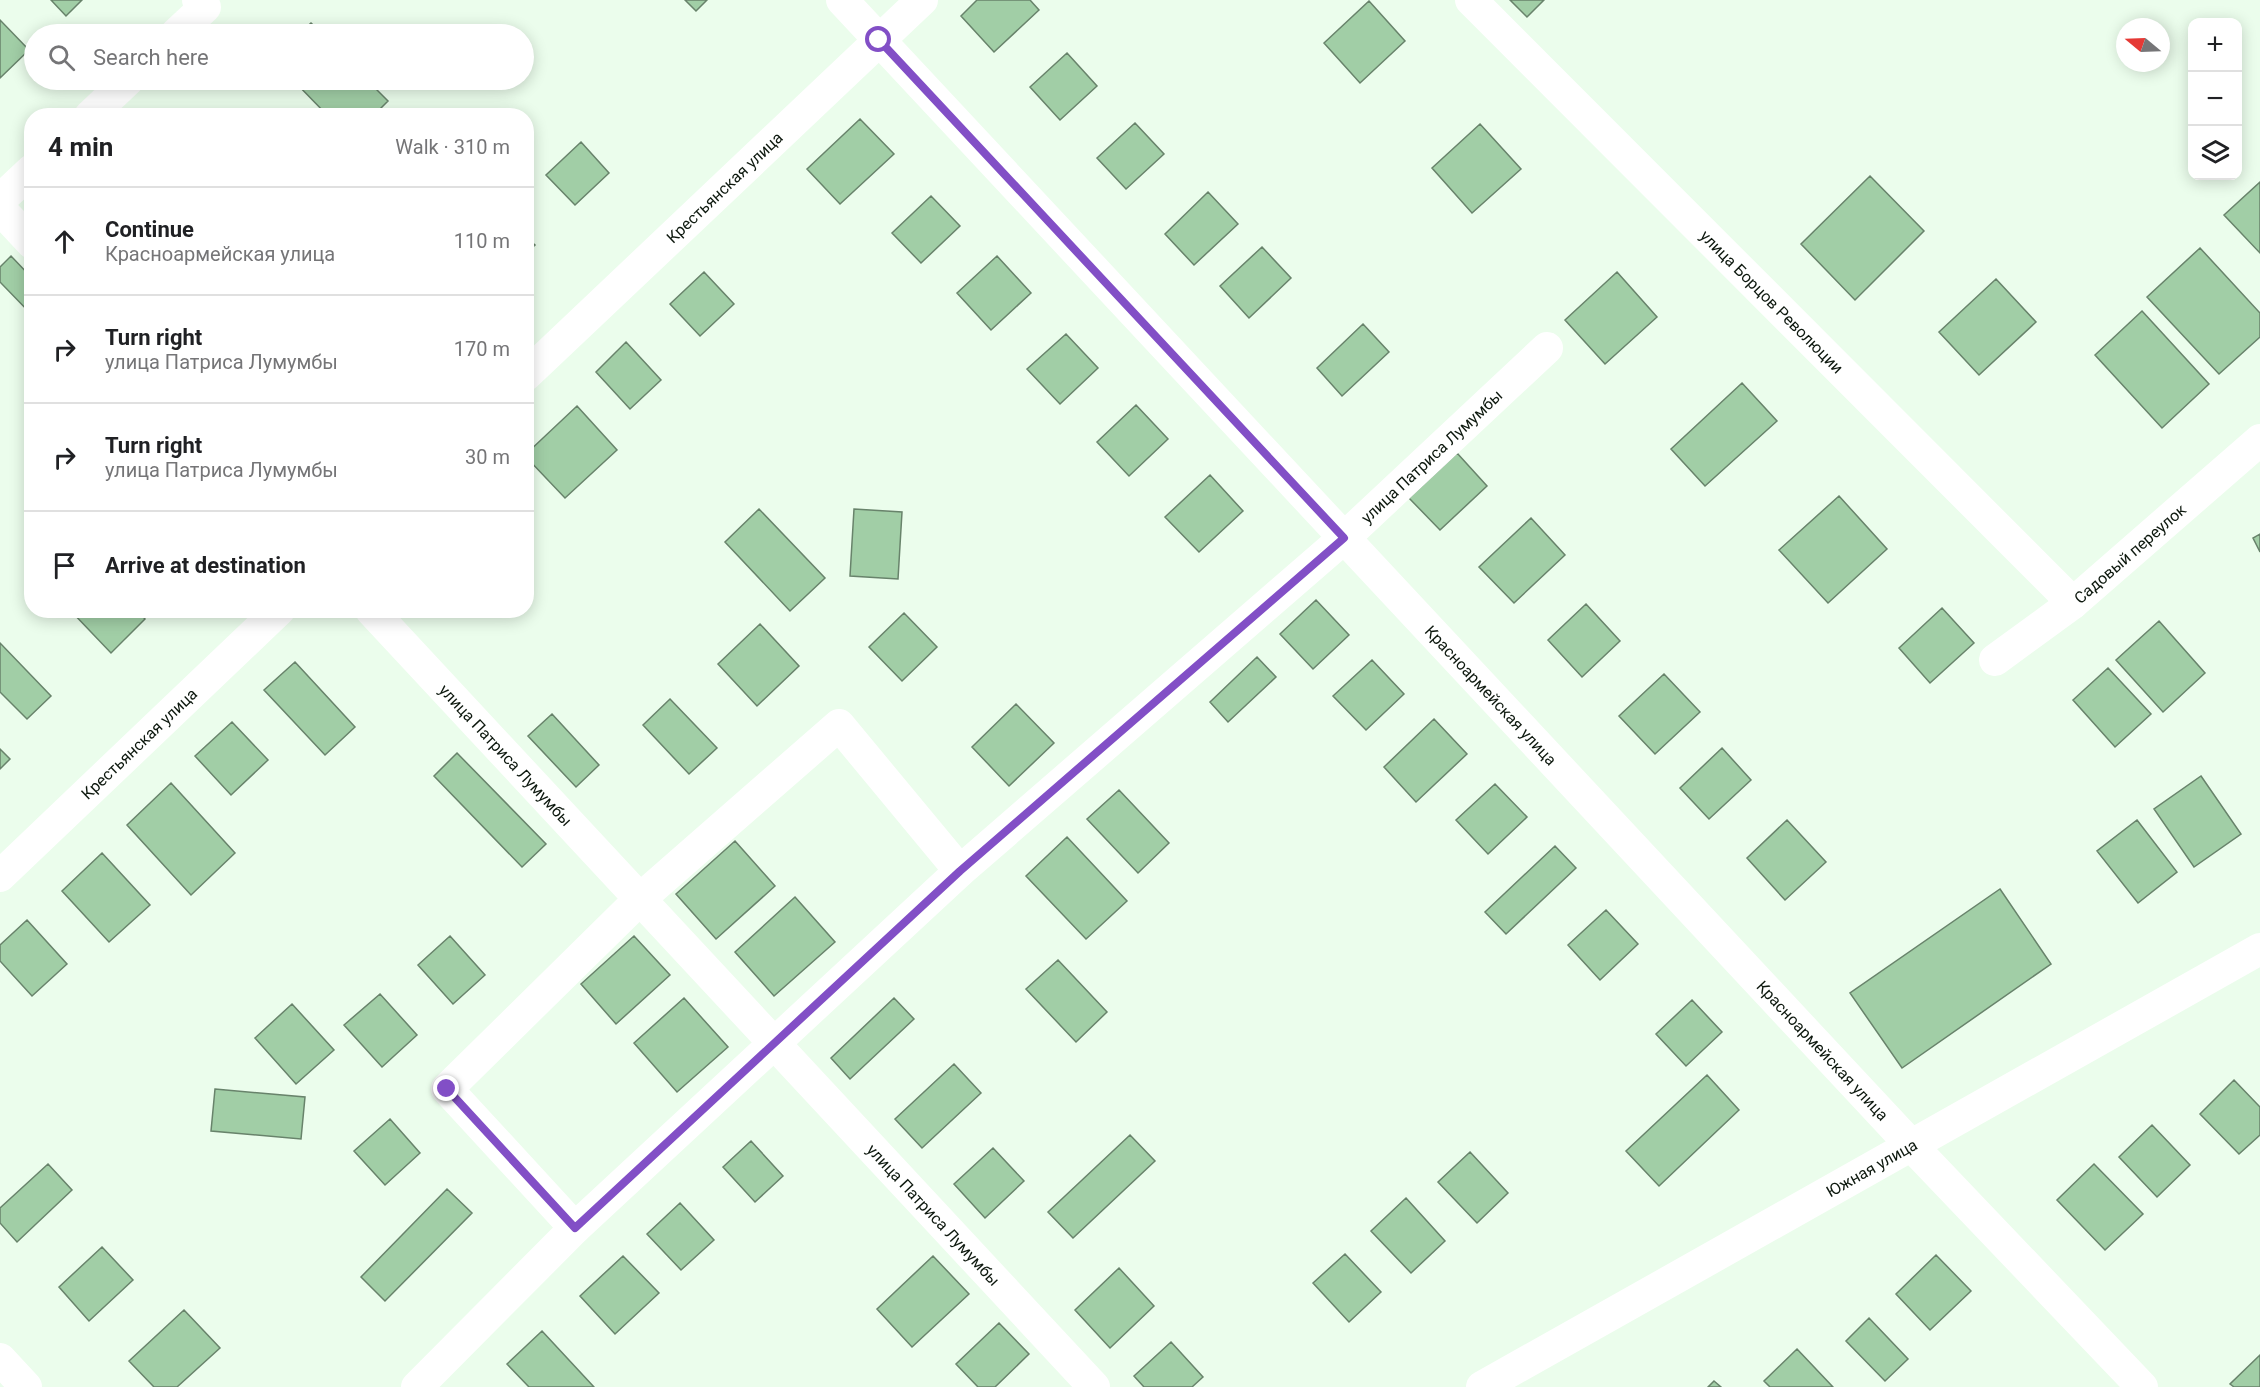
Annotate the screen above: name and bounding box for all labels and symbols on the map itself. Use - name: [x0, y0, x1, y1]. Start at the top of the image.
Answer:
- north arrow: [2116, 18, 2170, 72]
- route start: [865, 26, 891, 52]
- street label: Крестьянская улица: [663, 128, 787, 247]
- street label: улица Борцов Революции: [1696, 226, 1847, 377]
- street label: улица Патриса Лумумбы: [1357, 386, 1506, 527]
- street label: Садовый переулок: [2070, 500, 2190, 608]
- street label: Красноармейская улица: [1421, 622, 1560, 769]
- street label: улица Патриса Лумумбы: [435, 681, 576, 830]
- street label: Крестьянская улица: [77, 684, 201, 803]
- street label: Красноармейская улица: [1752, 977, 1892, 1125]
- route end: [433, 1075, 459, 1101]
- street label: Южная улица: [1823, 1135, 1921, 1201]
- street label: улица Патриса Лумумбы: [863, 1140, 1004, 1290]

